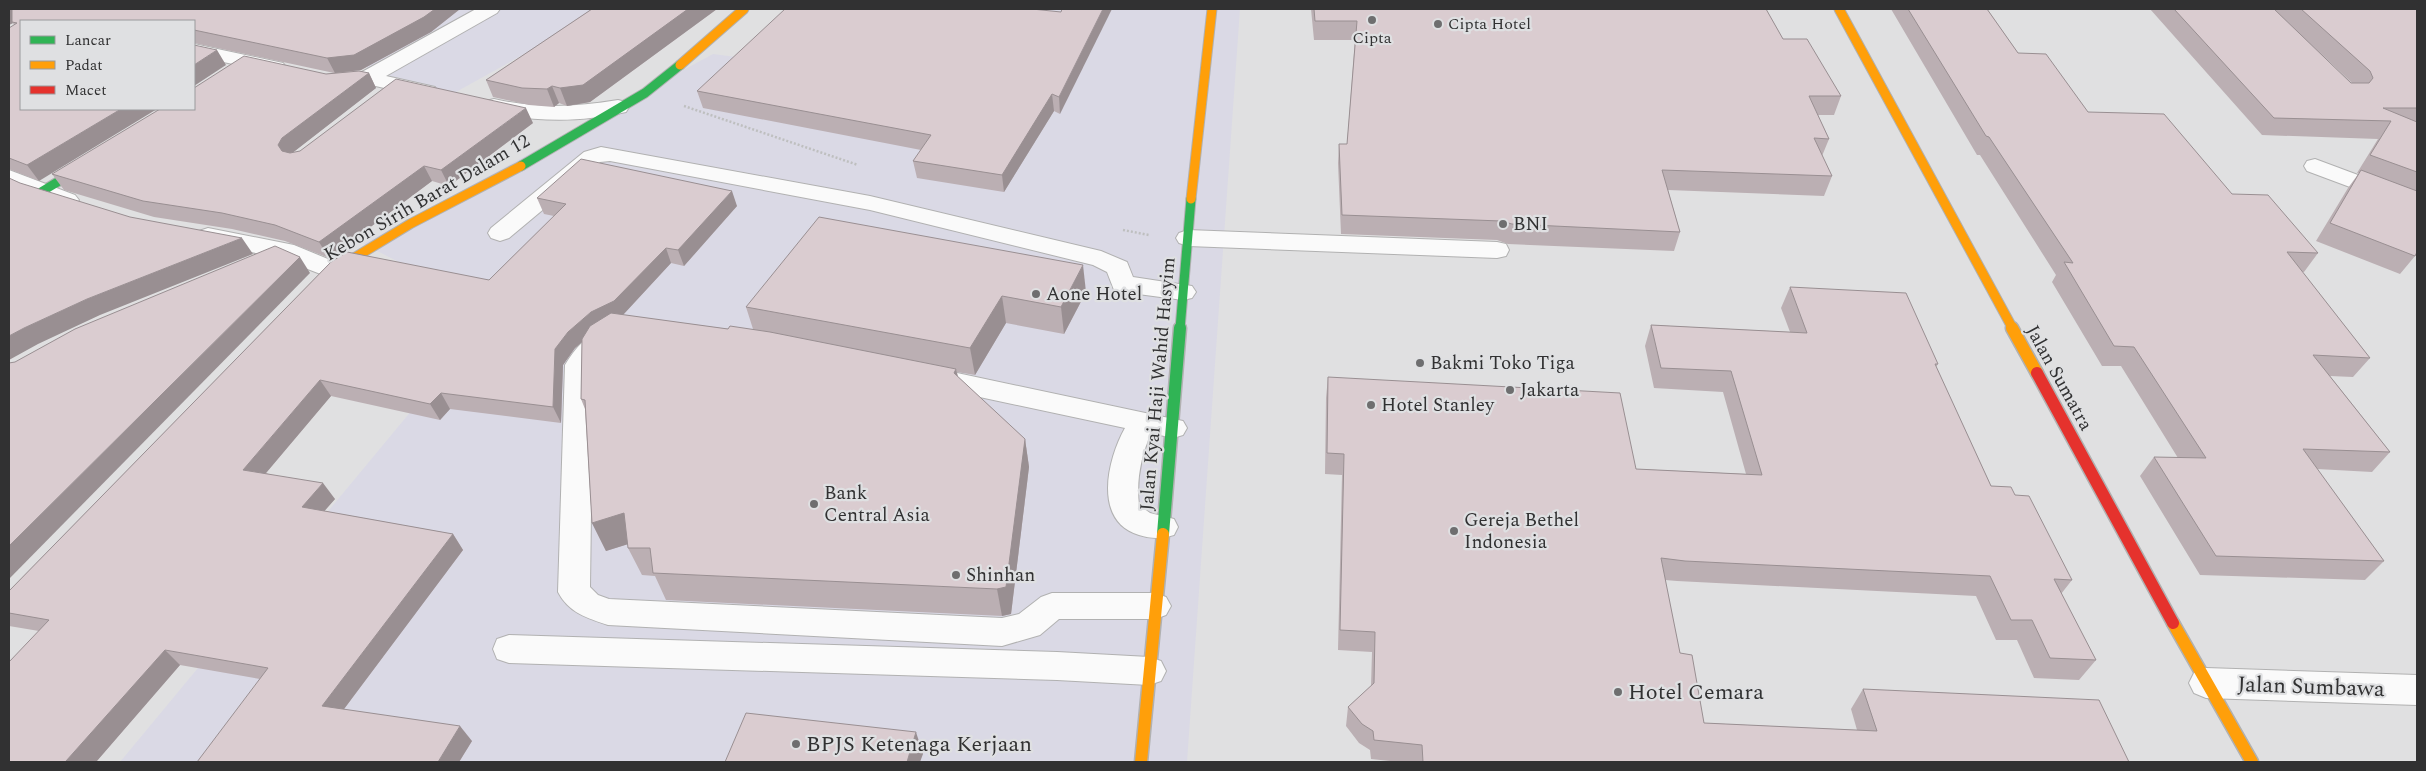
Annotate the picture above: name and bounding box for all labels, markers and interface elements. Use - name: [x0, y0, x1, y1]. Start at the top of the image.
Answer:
- place label: Cipta Hotel: [1448, 12, 1531, 36]
- marker: Cipta: [1366, 14, 1378, 26]
- marker: Cipta Hotel: [1432, 18, 1444, 30]
- legend: [20, 20, 195, 110]
- place label: Cipta: [1352, 26, 1392, 50]
- text: Lancar: [65, 29, 111, 52]
- text: Padat: [65, 54, 103, 77]
- text: Macet: [65, 79, 106, 102]
- street label: Kebon Sirih Barat Dalam 12: [319, 127, 535, 269]
- place label: BNI: [1513, 210, 1548, 239]
- marker: BNI: [1497, 218, 1509, 230]
- street label: Jalan Kyai Haji Wahid Hasyim: [1132, 256, 1184, 512]
- place label: Aone Hotel: [1046, 280, 1142, 309]
- marker: Aone Hotel: [1030, 288, 1042, 300]
- street label: Jalan Sumatra: [2018, 320, 2100, 437]
- place label: Bakmi Toko Tiga: [1430, 349, 1576, 378]
- marker: Bakmi Toko Tiga: [1414, 357, 1426, 369]
- place label: Jakarta: [1520, 376, 1580, 405]
- marker: Jakarta: [1504, 384, 1516, 396]
- place label: Hotel Stanley: [1381, 391, 1495, 420]
- marker: Hotel Stanley: [1365, 399, 1377, 411]
- place label: Bank Central Asia: [824, 479, 930, 530]
- marker: Bank Central Asia: [808, 498, 820, 510]
- place label: Gereja Bethel Indonesia: [1464, 506, 1579, 557]
- marker: Gereja Bethel Indonesia: [1448, 525, 1460, 537]
- place label: Shinhan: [966, 561, 1035, 590]
- marker: Shinhan: [950, 569, 962, 581]
- street label: Jalan Sumbawa: [2237, 668, 2385, 706]
- place label: Hotel Cemara: [1628, 676, 1764, 709]
- marker: Hotel Cemara: [1612, 686, 1624, 698]
- place label: BPJS Ketenaga Kerjaan: [806, 728, 1032, 761]
- marker: BPJS Ketenaga Kerjaan: [790, 738, 802, 750]

